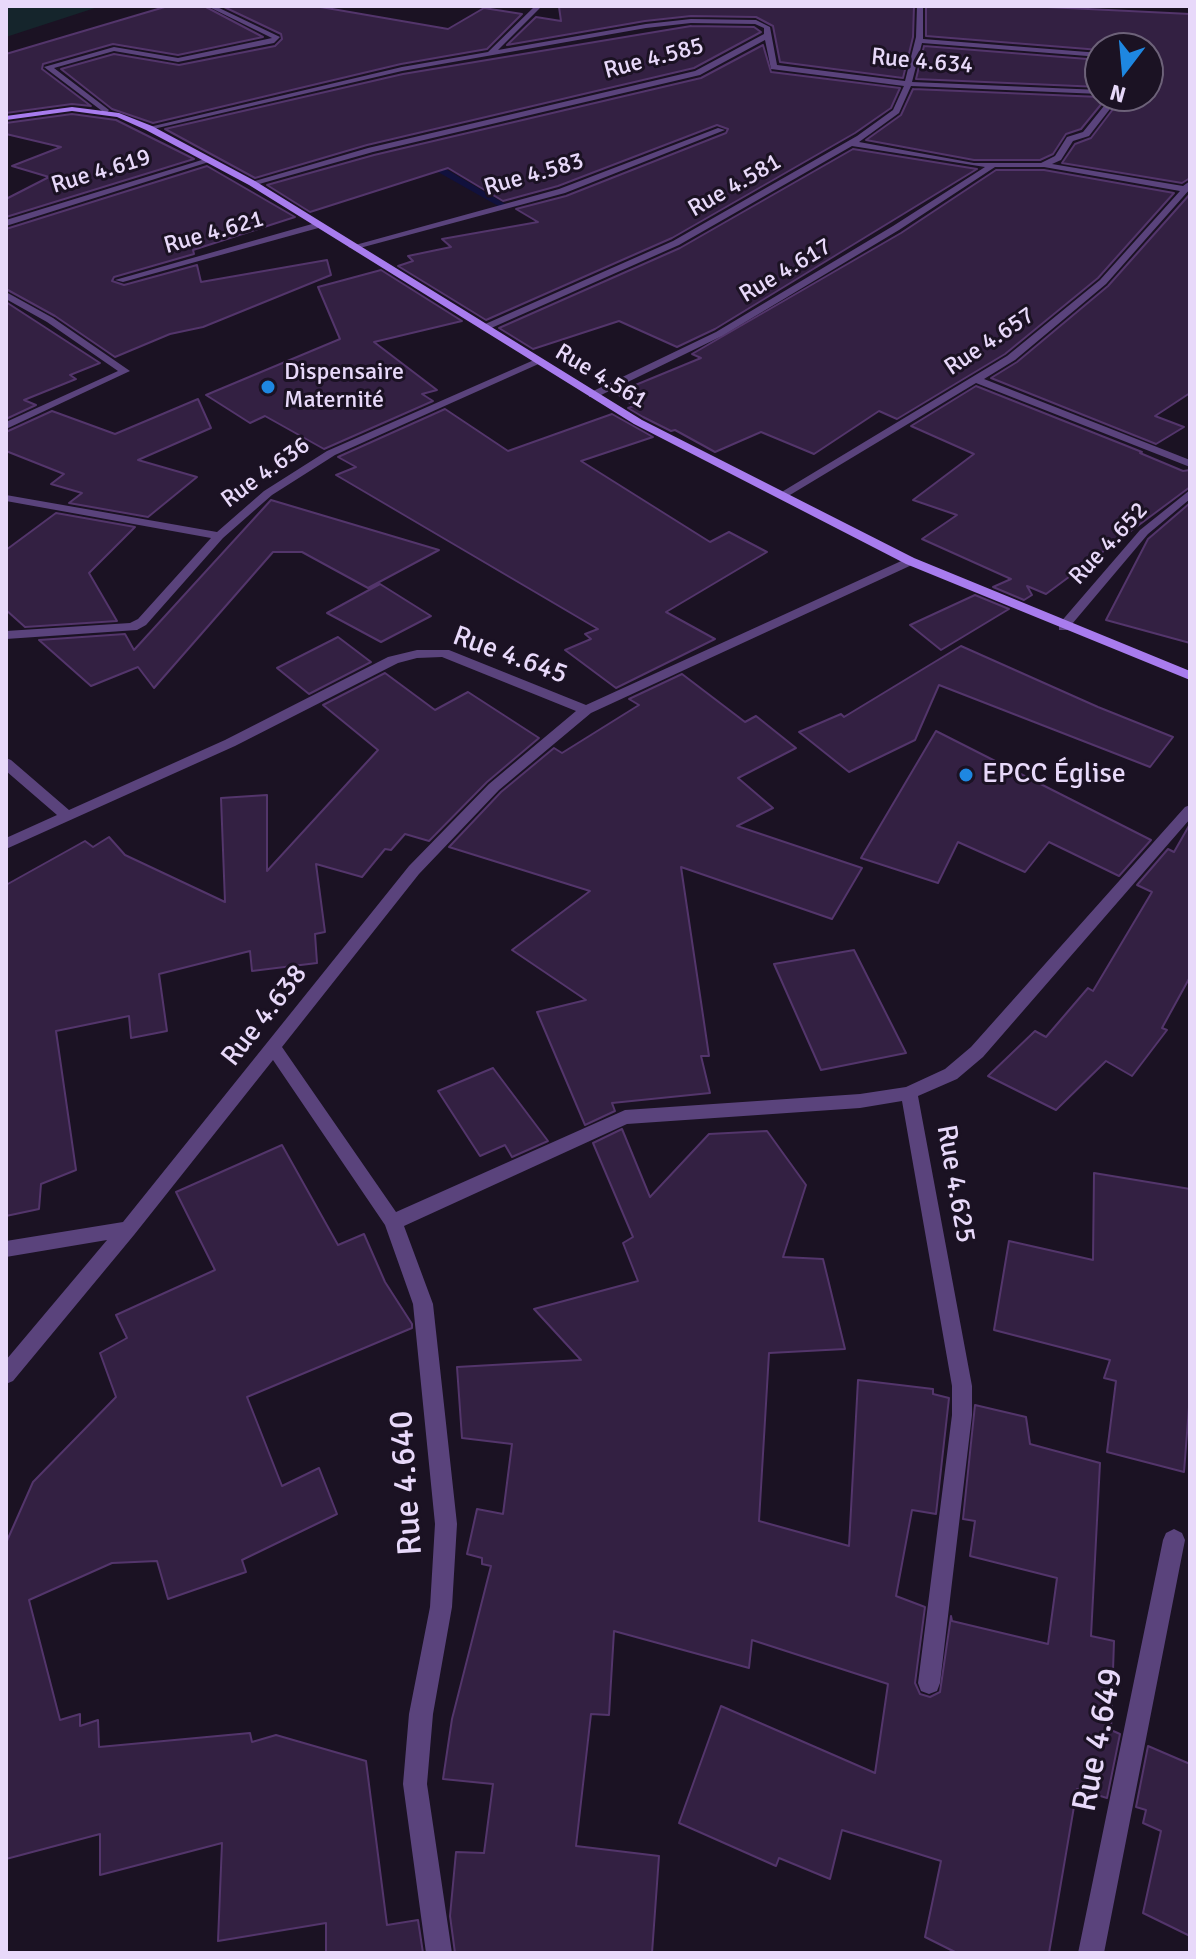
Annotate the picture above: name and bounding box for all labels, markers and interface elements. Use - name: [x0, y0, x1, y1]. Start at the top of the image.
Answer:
- street label: Rue 4.585: [601, 32, 707, 86]
- north arrow: [1084, 32, 1164, 112]
- street label: Rue 4.634: [870, 43, 974, 81]
- text: N: [1107, 79, 1129, 109]
- street label: Rue 4.619: [48, 143, 154, 201]
- street label: Rue 4.583: [481, 147, 587, 203]
- street label: Rue 4.581: [683, 148, 787, 224]
- street label: Rue 4.621: [161, 205, 267, 261]
- street label: Rue 4.617: [735, 232, 837, 310]
- street label: Rue 4.657: [939, 301, 1041, 383]
- street label: Rue 4.561: [550, 338, 652, 416]
- place label: Dispensaire Maternité: [284, 359, 404, 415]
- marker: Dispensaire Maternité: [259, 378, 277, 396]
- street label: Rue 4.636: [216, 431, 316, 515]
- street label: Rue 4.652: [1064, 497, 1154, 591]
- street label: Rue 4.645: [448, 620, 572, 692]
- place label: EPCC Église: [982, 758, 1126, 792]
- marker: EPCC Église: [957, 766, 975, 784]
- street label: Rue 4.638: [215, 959, 315, 1073]
- street label: Rue 4.625: [928, 1122, 982, 1246]
- street label: Rue 4.640: [382, 1409, 432, 1557]
- street label: Rue 4.649: [1065, 1665, 1133, 1815]

